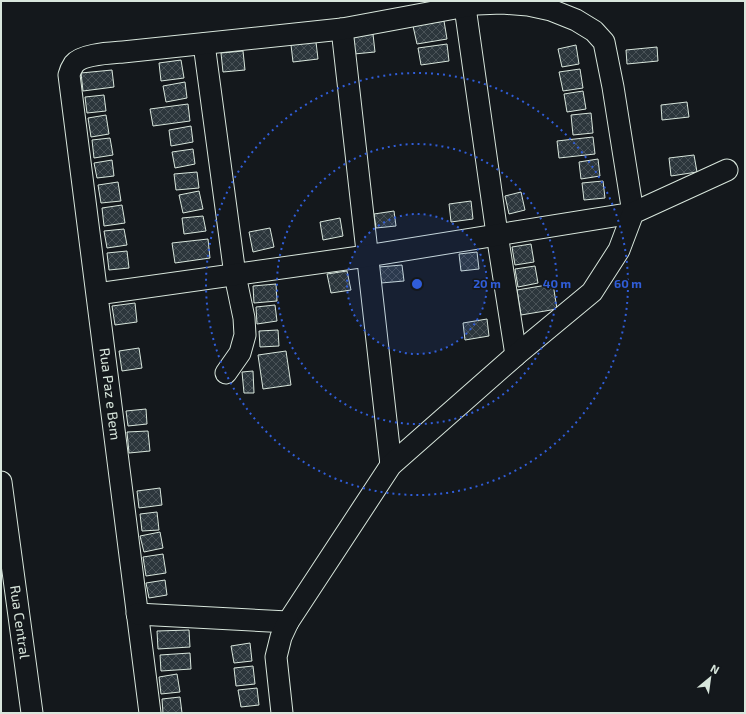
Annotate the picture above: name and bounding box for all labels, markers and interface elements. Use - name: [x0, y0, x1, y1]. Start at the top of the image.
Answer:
- text: 20 m: [473, 276, 501, 290]
- text: 40 m: [543, 276, 571, 290]
- text: 60 m: [614, 276, 642, 290]
- centre of rings: [410, 277, 424, 291]
- street label: Rua Paz e Bem: [96, 347, 125, 441]
- street label: Rua Central: [7, 584, 34, 661]
- north arrow: [690, 658, 730, 698]
- text: N: [708, 661, 722, 676]

